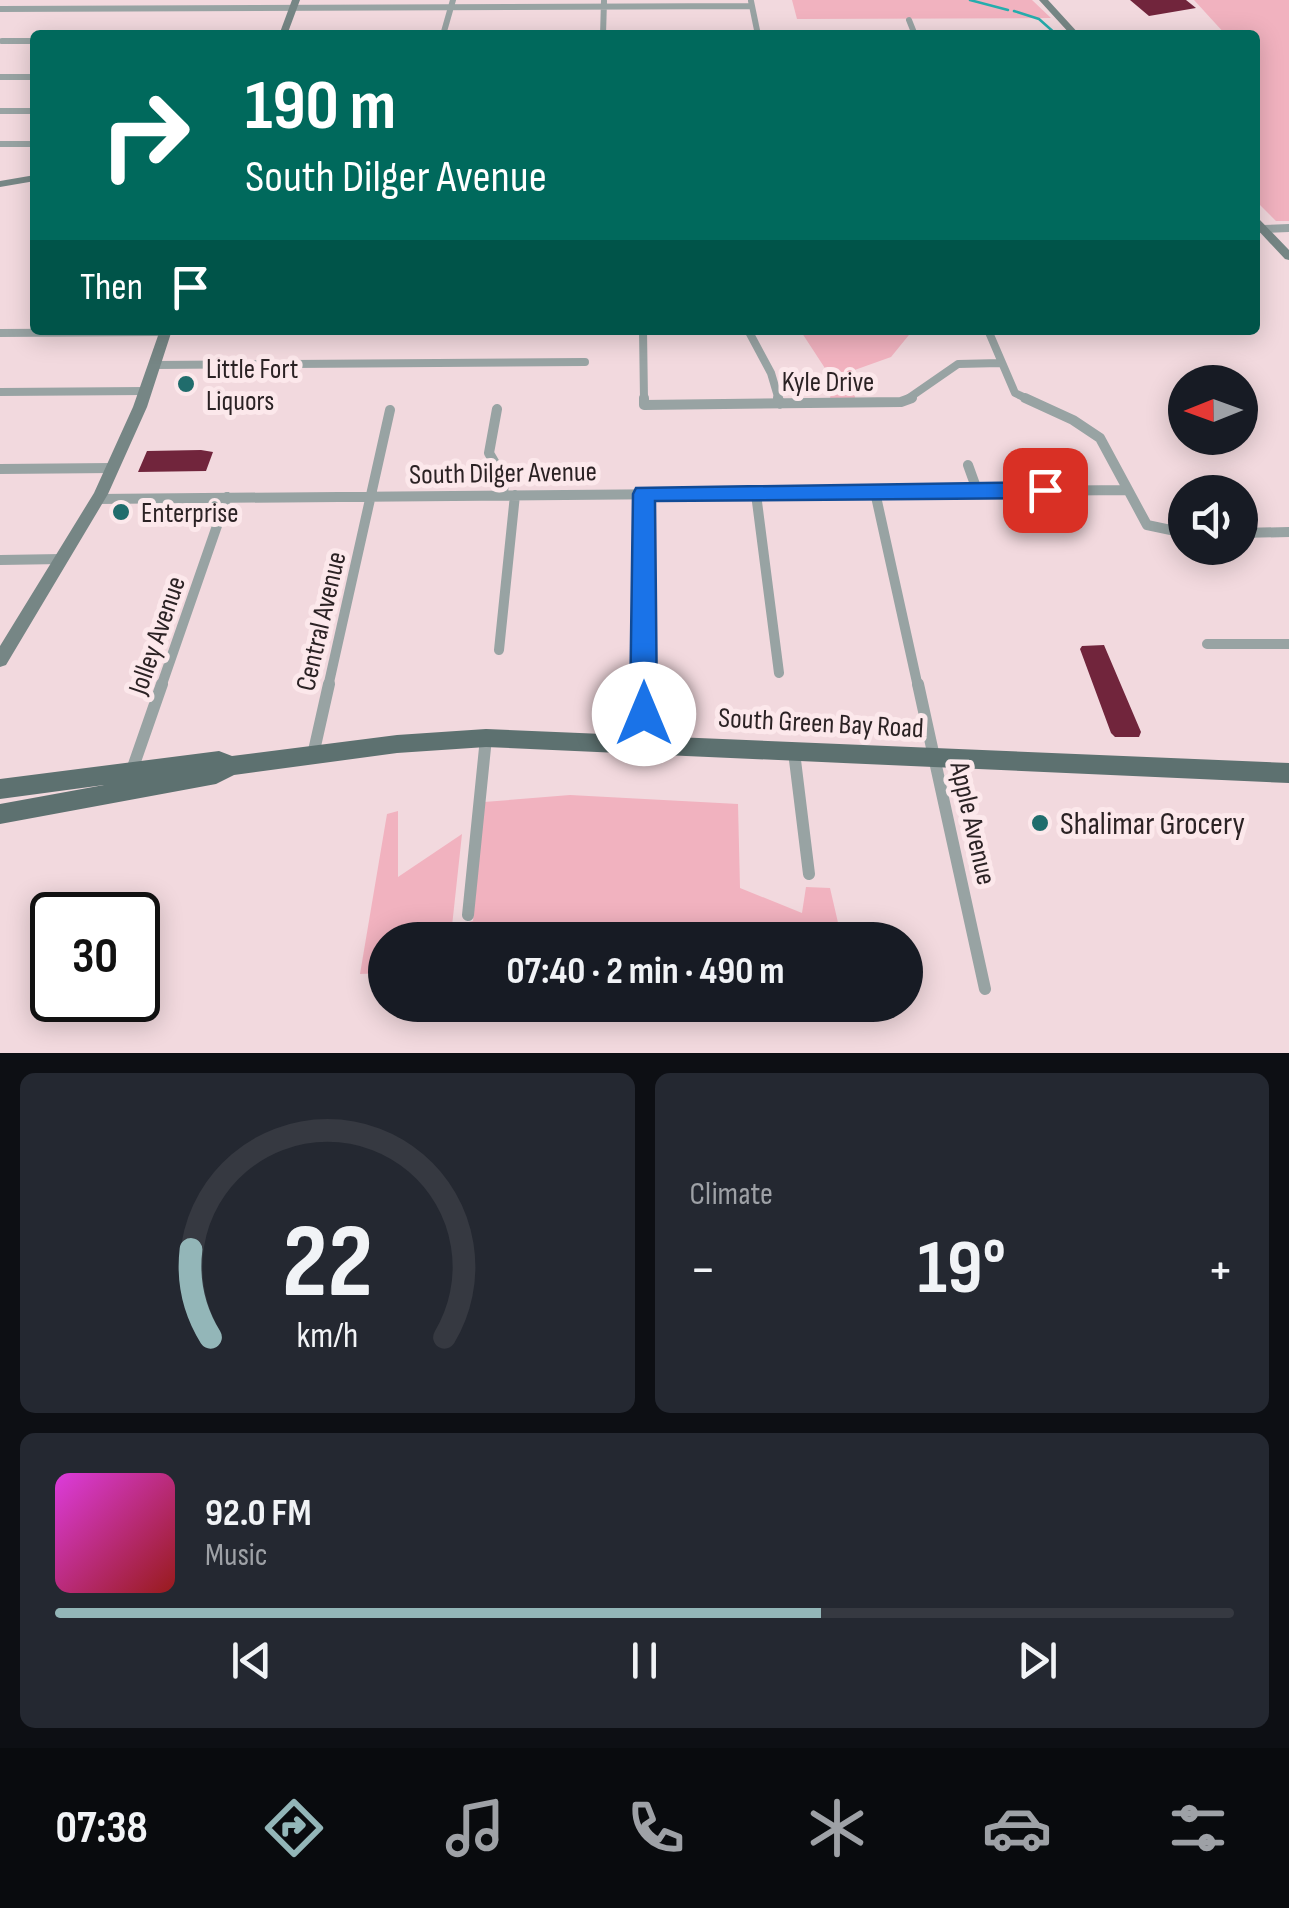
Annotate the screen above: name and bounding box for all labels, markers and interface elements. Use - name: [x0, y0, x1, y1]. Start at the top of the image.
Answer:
- text: 190 m: [245, 65, 396, 149]
- icon: right: [80, 70, 210, 200]
- text: South Dilger Avenue: [245, 150, 547, 205]
- icon: arrive: [163, 260, 218, 315]
- text: Then: [80, 265, 143, 310]
- place label: Little Fort Liquors: [206, 353, 298, 418]
- north arrow: [1168, 365, 1258, 455]
- map controls: [1168, 365, 1258, 565]
- street label: Kyle Drive: [782, 366, 874, 399]
- marker: Little Fort Liquors: [175, 373, 197, 395]
- pin: [1003, 448, 1088, 533]
- street label: South Dilger Avenue: [409, 455, 597, 492]
- icon: arrive: [1018, 463, 1073, 518]
- button: sound: [1168, 475, 1258, 565]
- place label: Enterprise: [141, 497, 238, 530]
- marker: Enterprise: [110, 501, 132, 523]
- street label: Central Avenue: [289, 549, 353, 694]
- street label: Jolley Avenue: [122, 572, 193, 700]
- position arrow: [592, 662, 696, 766]
- street label: South Green Bay Road: [717, 702, 925, 745]
- street label: Apple Avenue: [942, 758, 1003, 888]
- place label: Shalimar Grocery: [1060, 805, 1245, 844]
- marker: Shalimar Grocery: [1029, 812, 1051, 834]
- speed limit sign: 30: [30, 892, 160, 1022]
- text: 07:40 · 2 min · 490 m: [507, 949, 784, 994]
- text: Climate: [690, 1175, 773, 1214]
- text: 22: [282, 1201, 373, 1326]
- text: 19°: [918, 1224, 1006, 1315]
- text: −: [690, 1237, 716, 1304]
- text: +: [1207, 1237, 1234, 1304]
- text: km/h: [296, 1315, 358, 1358]
- text: 92.0 FM: [205, 1491, 311, 1536]
- text: Music: [205, 1536, 268, 1575]
- icon: previous: [224, 1633, 279, 1688]
- icon: pause: [617, 1633, 672, 1688]
- icon: next: [1010, 1633, 1065, 1688]
- icon: directions: [259, 1793, 329, 1863]
- icon: music: [440, 1793, 510, 1863]
- icon: phone: [621, 1793, 691, 1863]
- icon: climate: [802, 1793, 872, 1863]
- icon: car: [982, 1793, 1052, 1863]
- icon: filters: [1163, 1793, 1233, 1863]
- text: 07:38: [55, 1801, 148, 1856]

